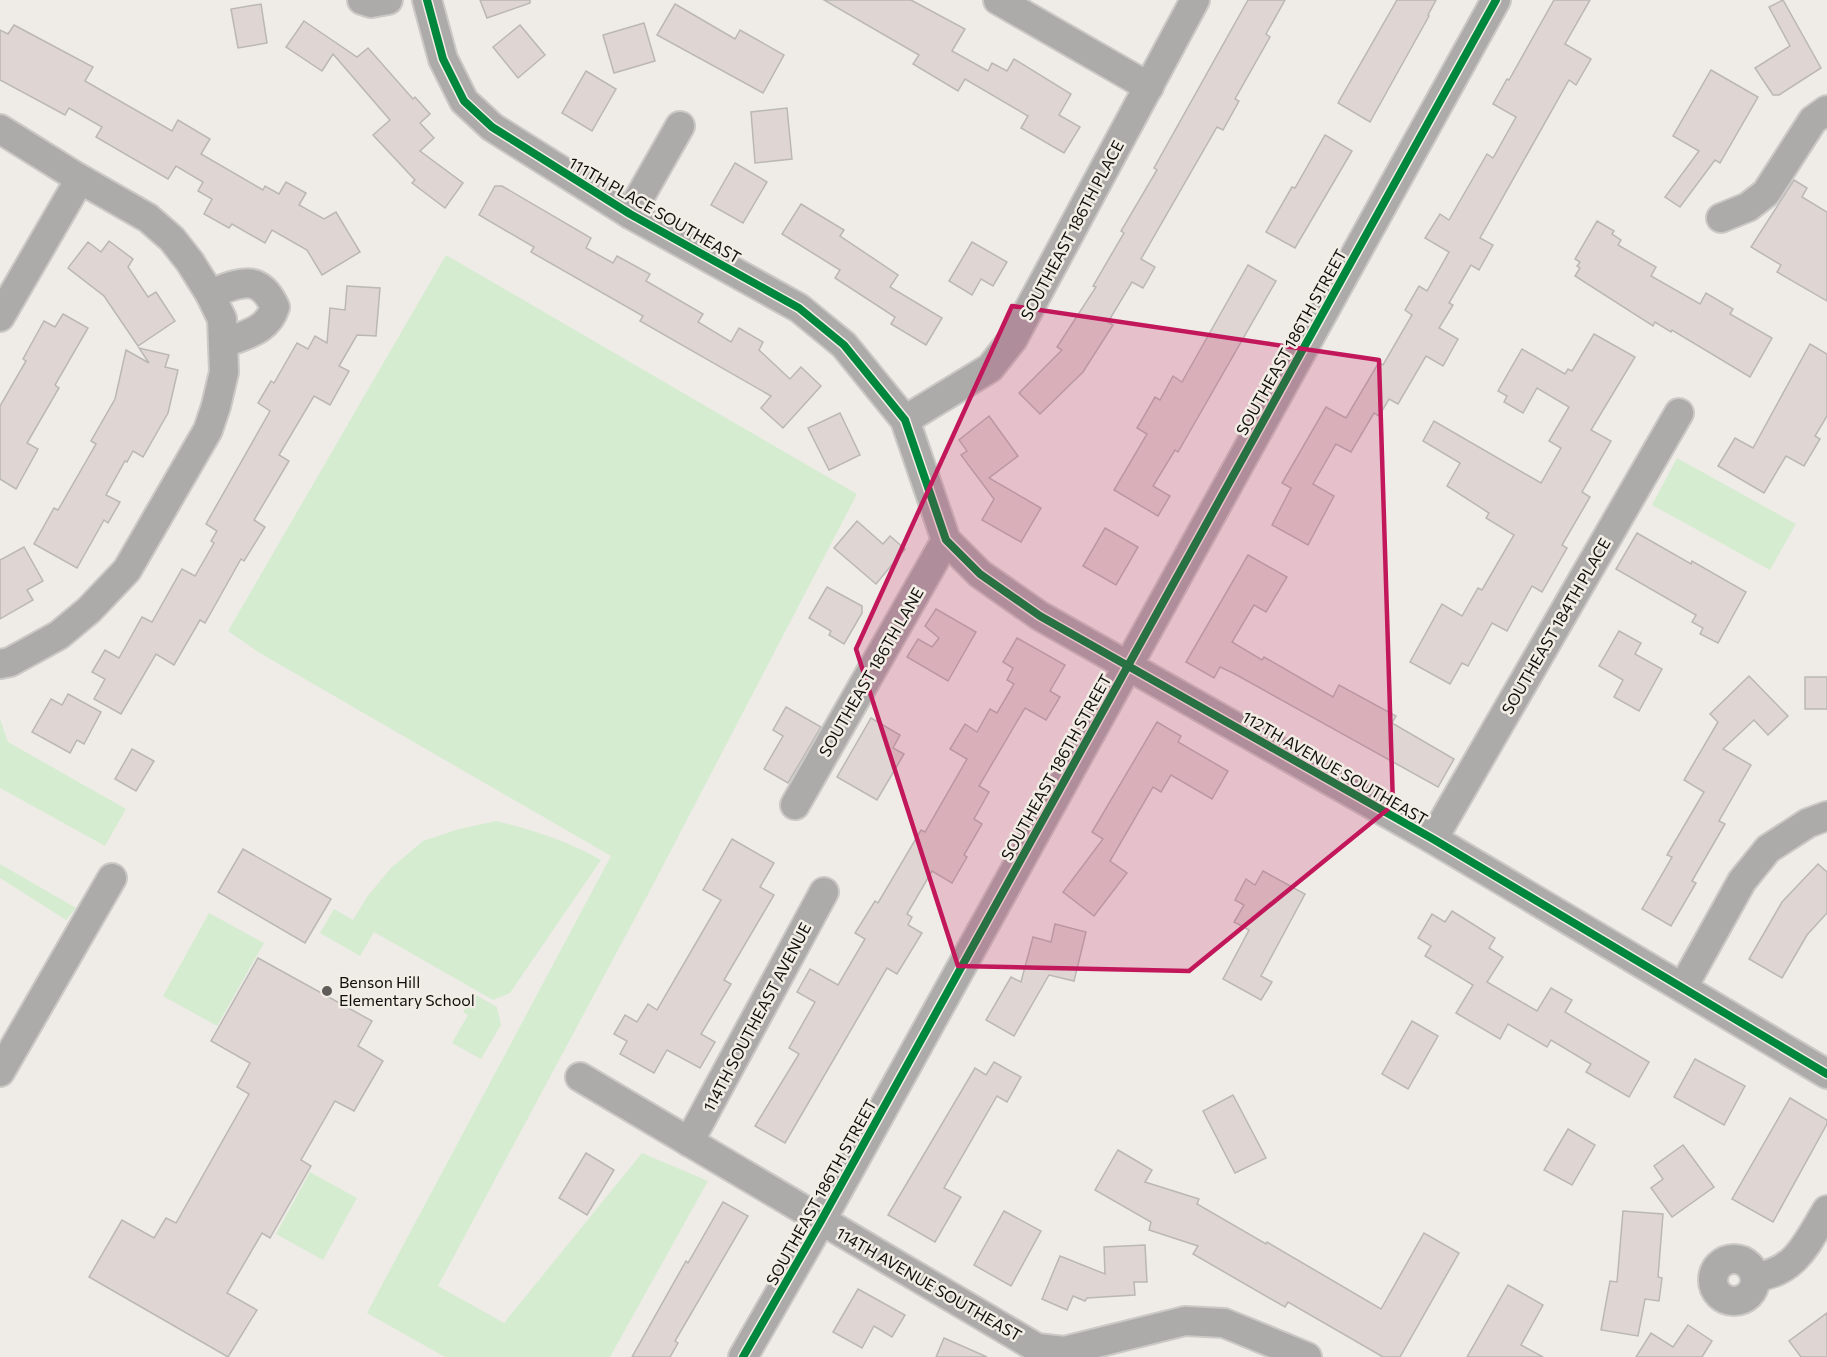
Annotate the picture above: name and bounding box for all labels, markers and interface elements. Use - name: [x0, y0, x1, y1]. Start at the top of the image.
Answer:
- street label: SOUTHEAST 186TH PLACE: [1016, 137, 1127, 323]
- street label: 111TH PLACE SOUTHEAST: [566, 152, 745, 267]
- street label: SOUTHEAST 186TH STREET: [1231, 245, 1350, 438]
- street label: SOUTHEAST 184TH PLACE: [1497, 534, 1614, 717]
- street label: SOUTHEAST 186TH LANE: [814, 584, 927, 760]
- street label: SOUTHEAST 186TH STREET: [996, 670, 1115, 863]
- street label: 112TH AVENUE SOUTHEAST: [1239, 707, 1431, 829]
- street label: 114TH SOUTHEAST AVENUE: [699, 919, 814, 1114]
- place label: Benson Hill Elementary School: [339, 972, 475, 1009]
- marker: Benson Hill Elementary School: [320, 984, 334, 998]
- street label: SOUTHEAST 186TH STREET: [761, 1095, 880, 1288]
- street label: 114TH AVENUE SOUTHEAST: [833, 1223, 1025, 1345]

